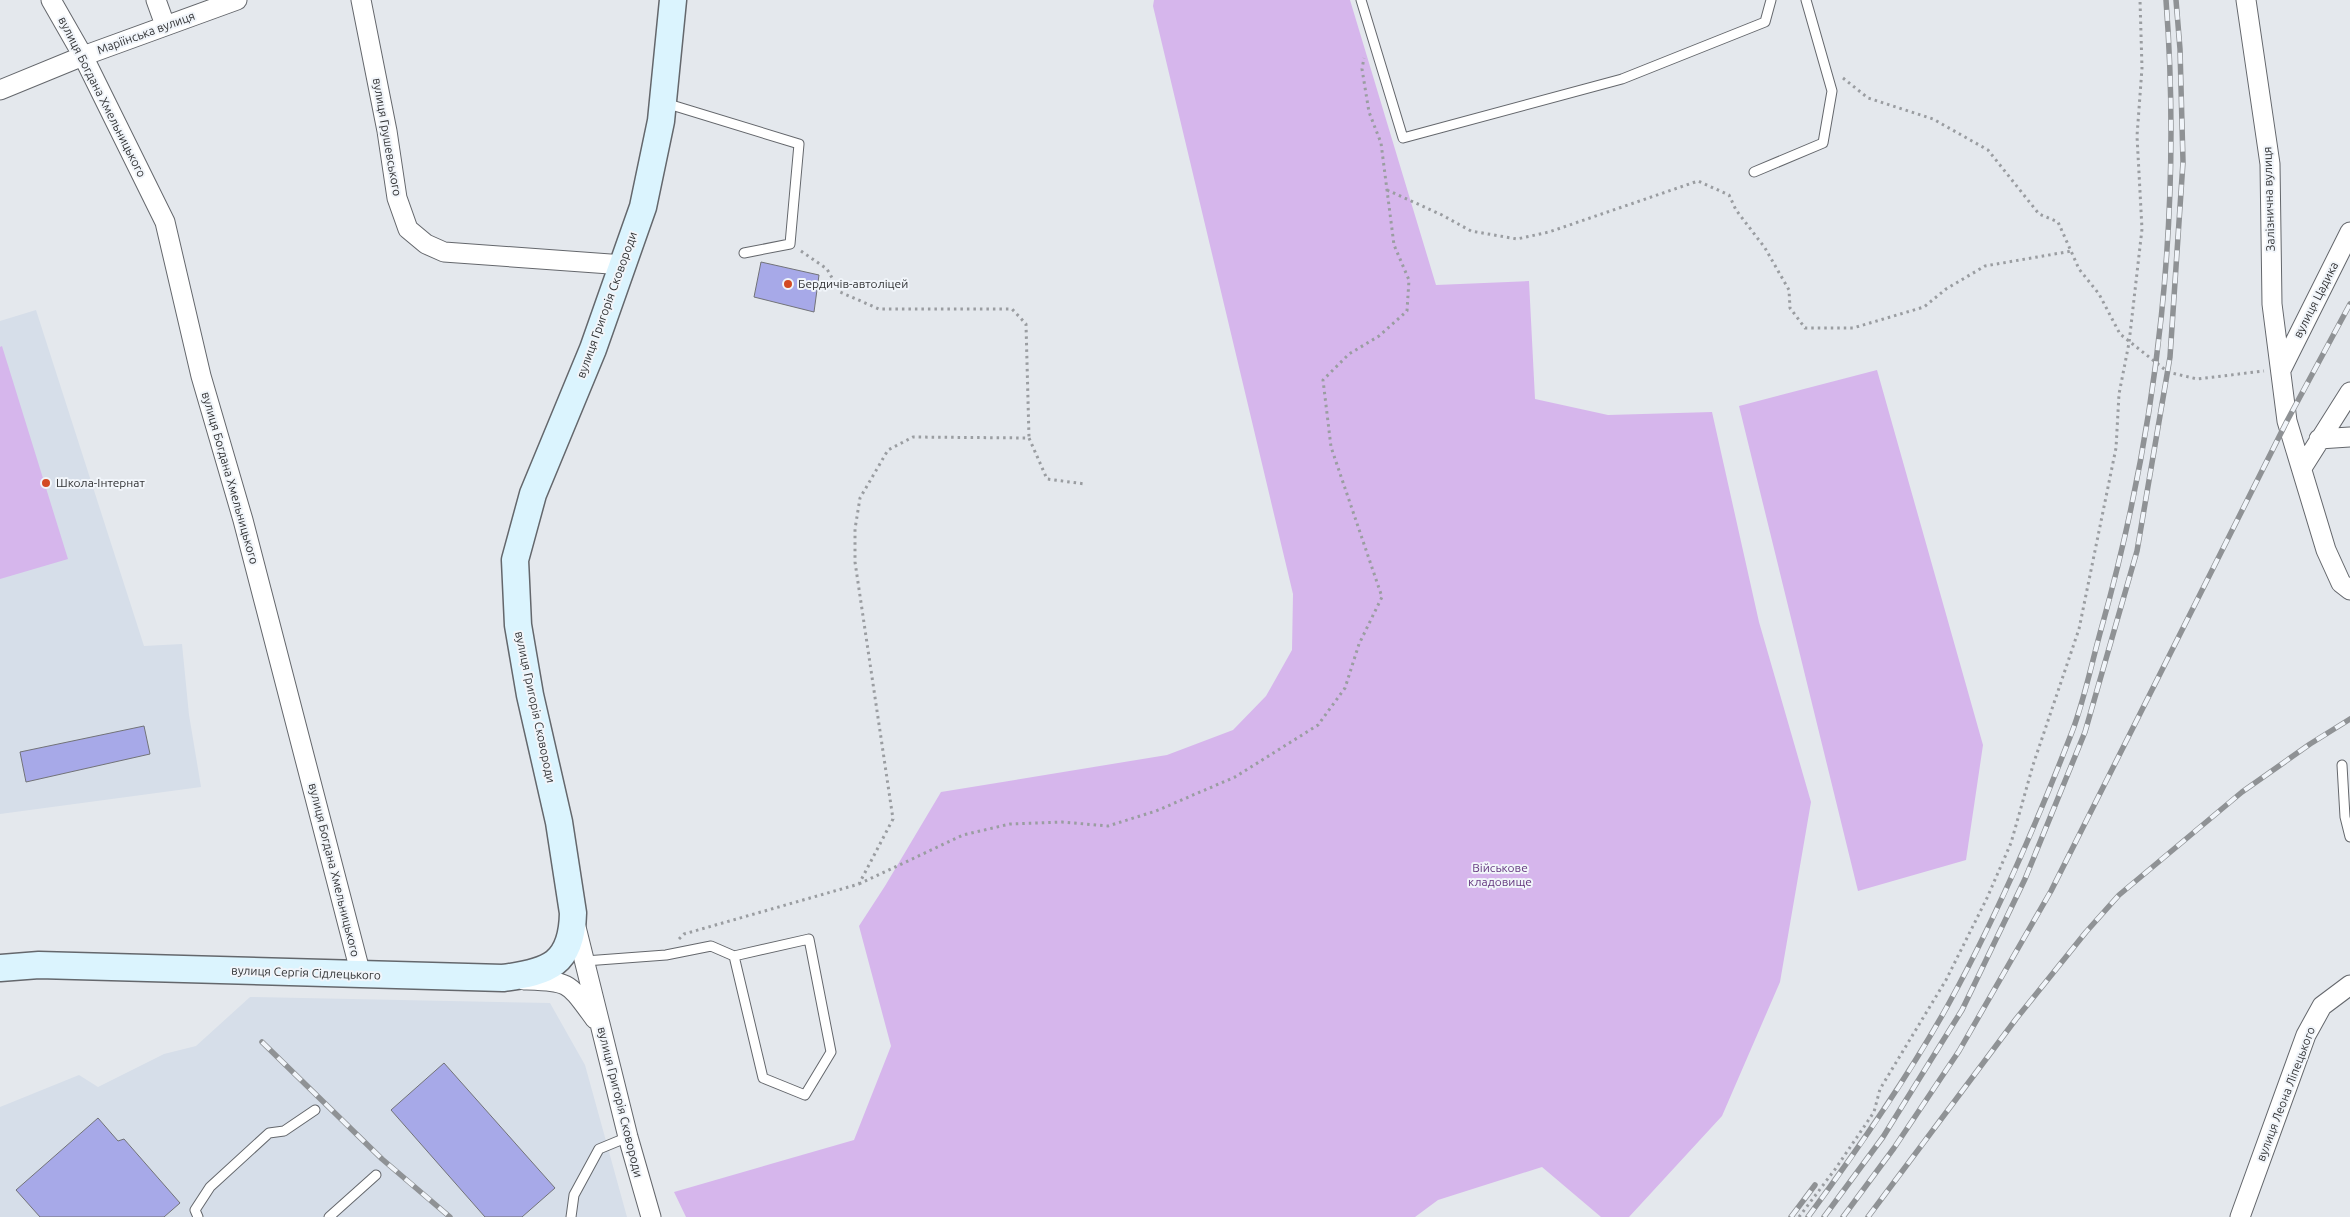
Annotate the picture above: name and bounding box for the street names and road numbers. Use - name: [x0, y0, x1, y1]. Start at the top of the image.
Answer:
- street label: Маріїнська вулиця: [95, 9, 196, 56]
- street label: вулиця Богдана Хмельницького: [56, 14, 149, 179]
- street label: вулиця Грушевського: [371, 77, 404, 197]
- street label: Залізнична вулиця: [2260, 146, 2277, 252]
- street label: вулиця Григорія Сковороди: [574, 230, 639, 380]
- street label: вулиця Цадика: [2291, 260, 2340, 340]
- street label: вулиця Богдана Хмельницького: [200, 390, 261, 565]
- street label: вулиця Григорія Сковороди: [513, 630, 558, 784]
- street label: вулиця Богдана Хмельницького: [307, 782, 362, 958]
- street label: вулиця Сергія Сідлецького: [231, 963, 381, 982]
- street label: вулиця Григорія Сковороди: [595, 1025, 646, 1179]
- street label: вулиця Леона Ліпецького: [2254, 1025, 2317, 1163]

